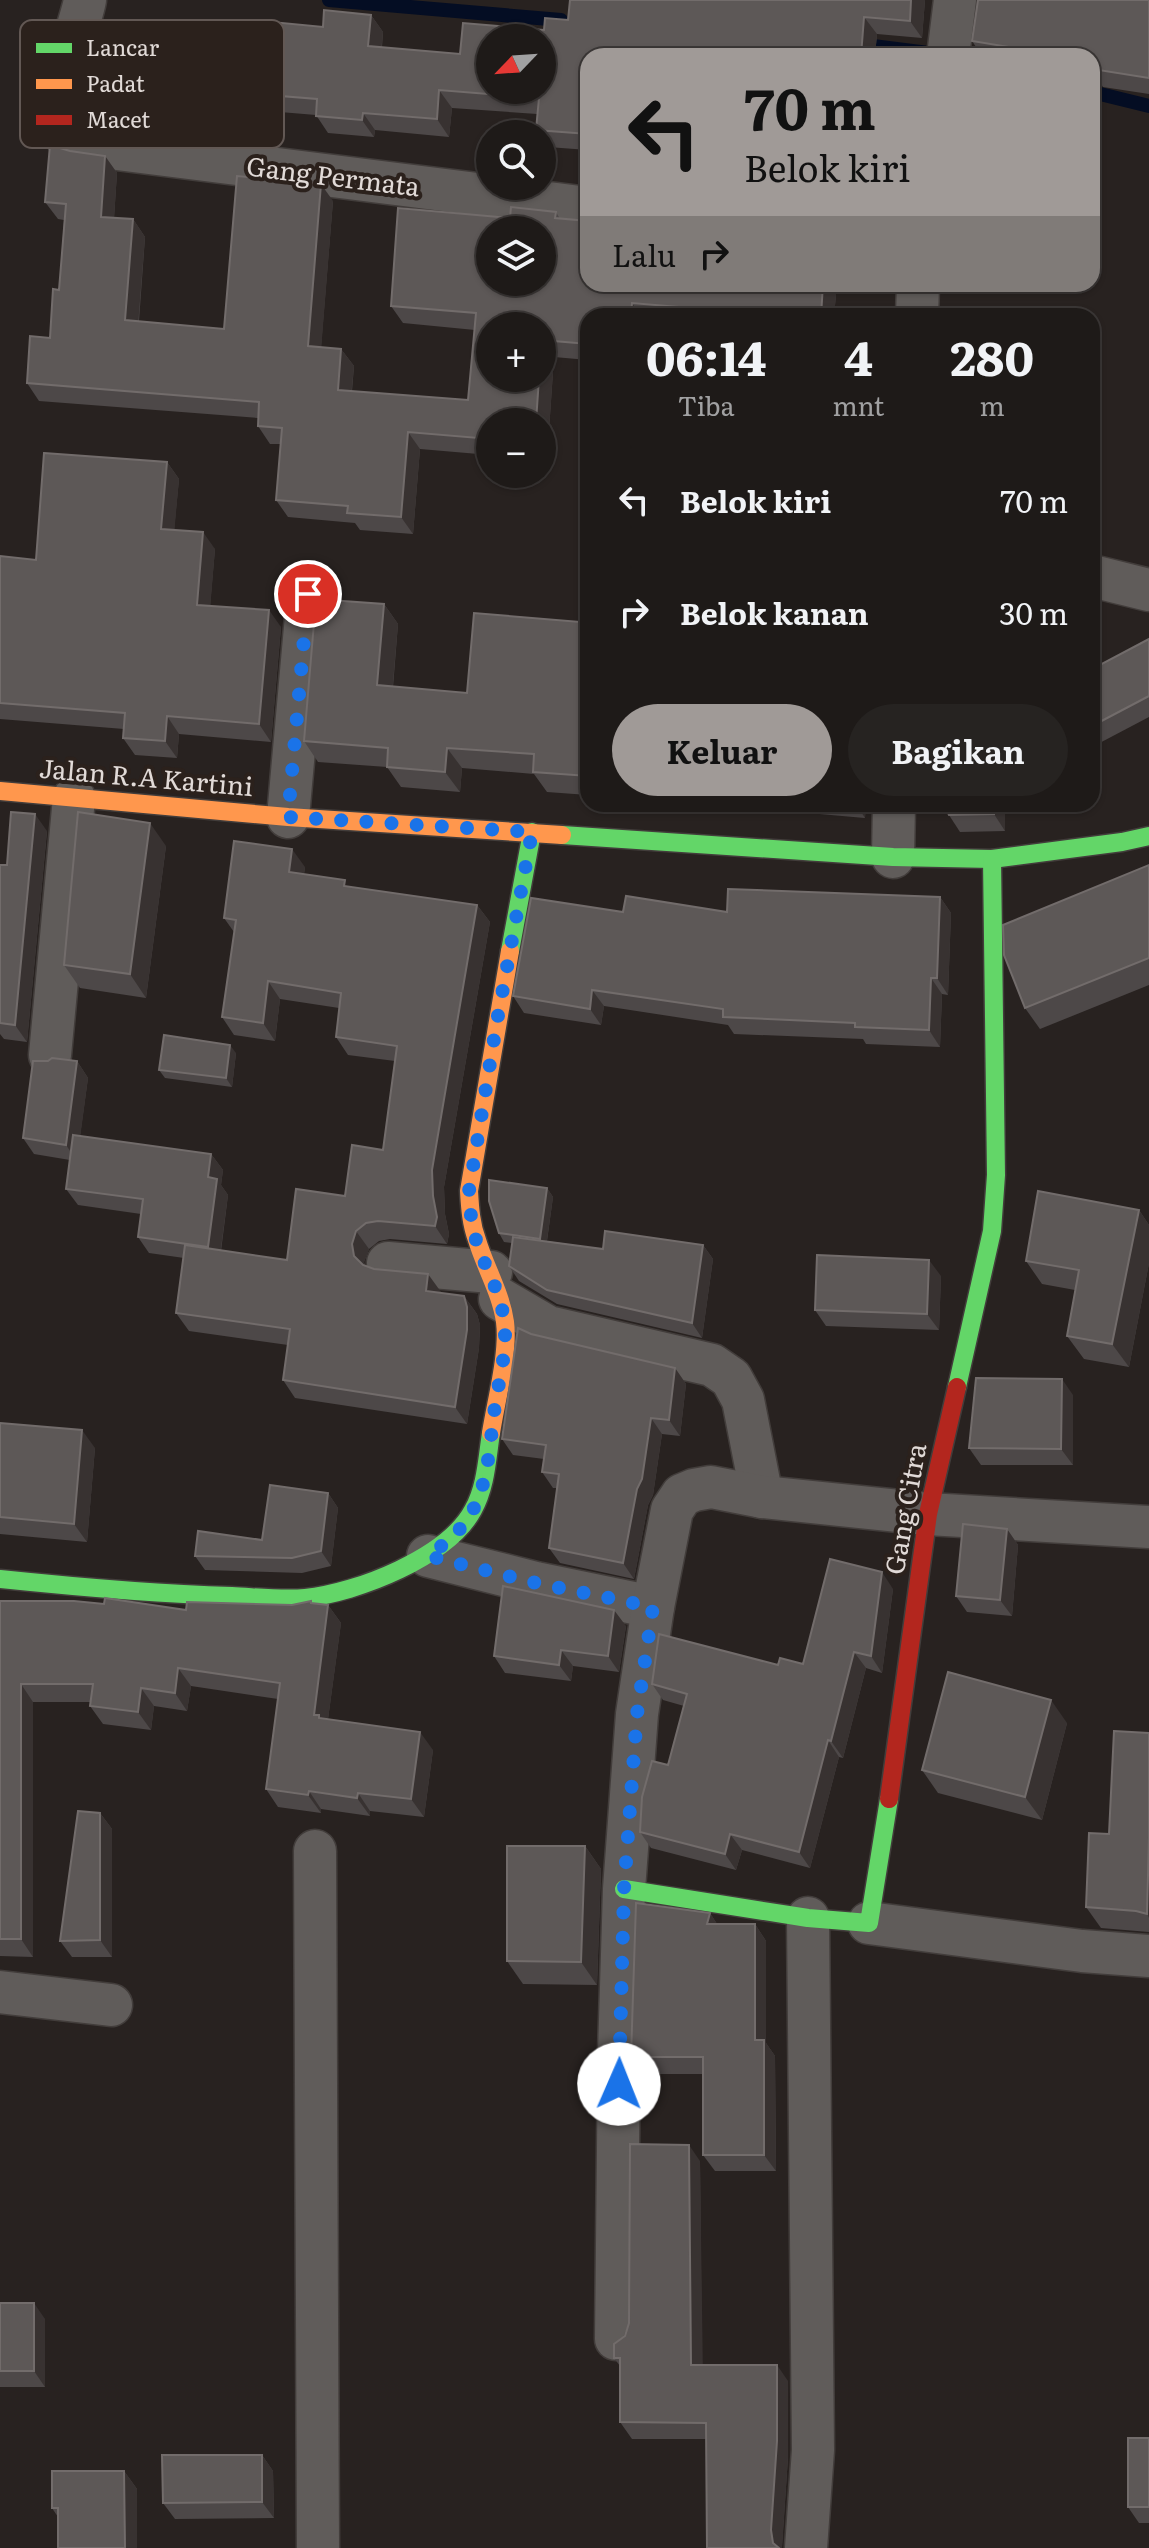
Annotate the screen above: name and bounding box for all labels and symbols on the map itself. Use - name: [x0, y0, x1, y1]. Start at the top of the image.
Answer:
- legend: [20, 20, 284, 148]
- north arrow: [476, 24, 556, 104]
- text: Lancar: [86, 30, 160, 63]
- text: Padat: [86, 66, 145, 99]
- text: Macet: [86, 102, 150, 135]
- street label: Gang Permata: [245, 145, 422, 204]
- pin: [274, 560, 342, 628]
- street label: Jalan R.A Kartini: [38, 747, 255, 804]
- street label: Gang Citra: [873, 1440, 934, 1577]
- position arrow: [577, 2042, 661, 2126]

